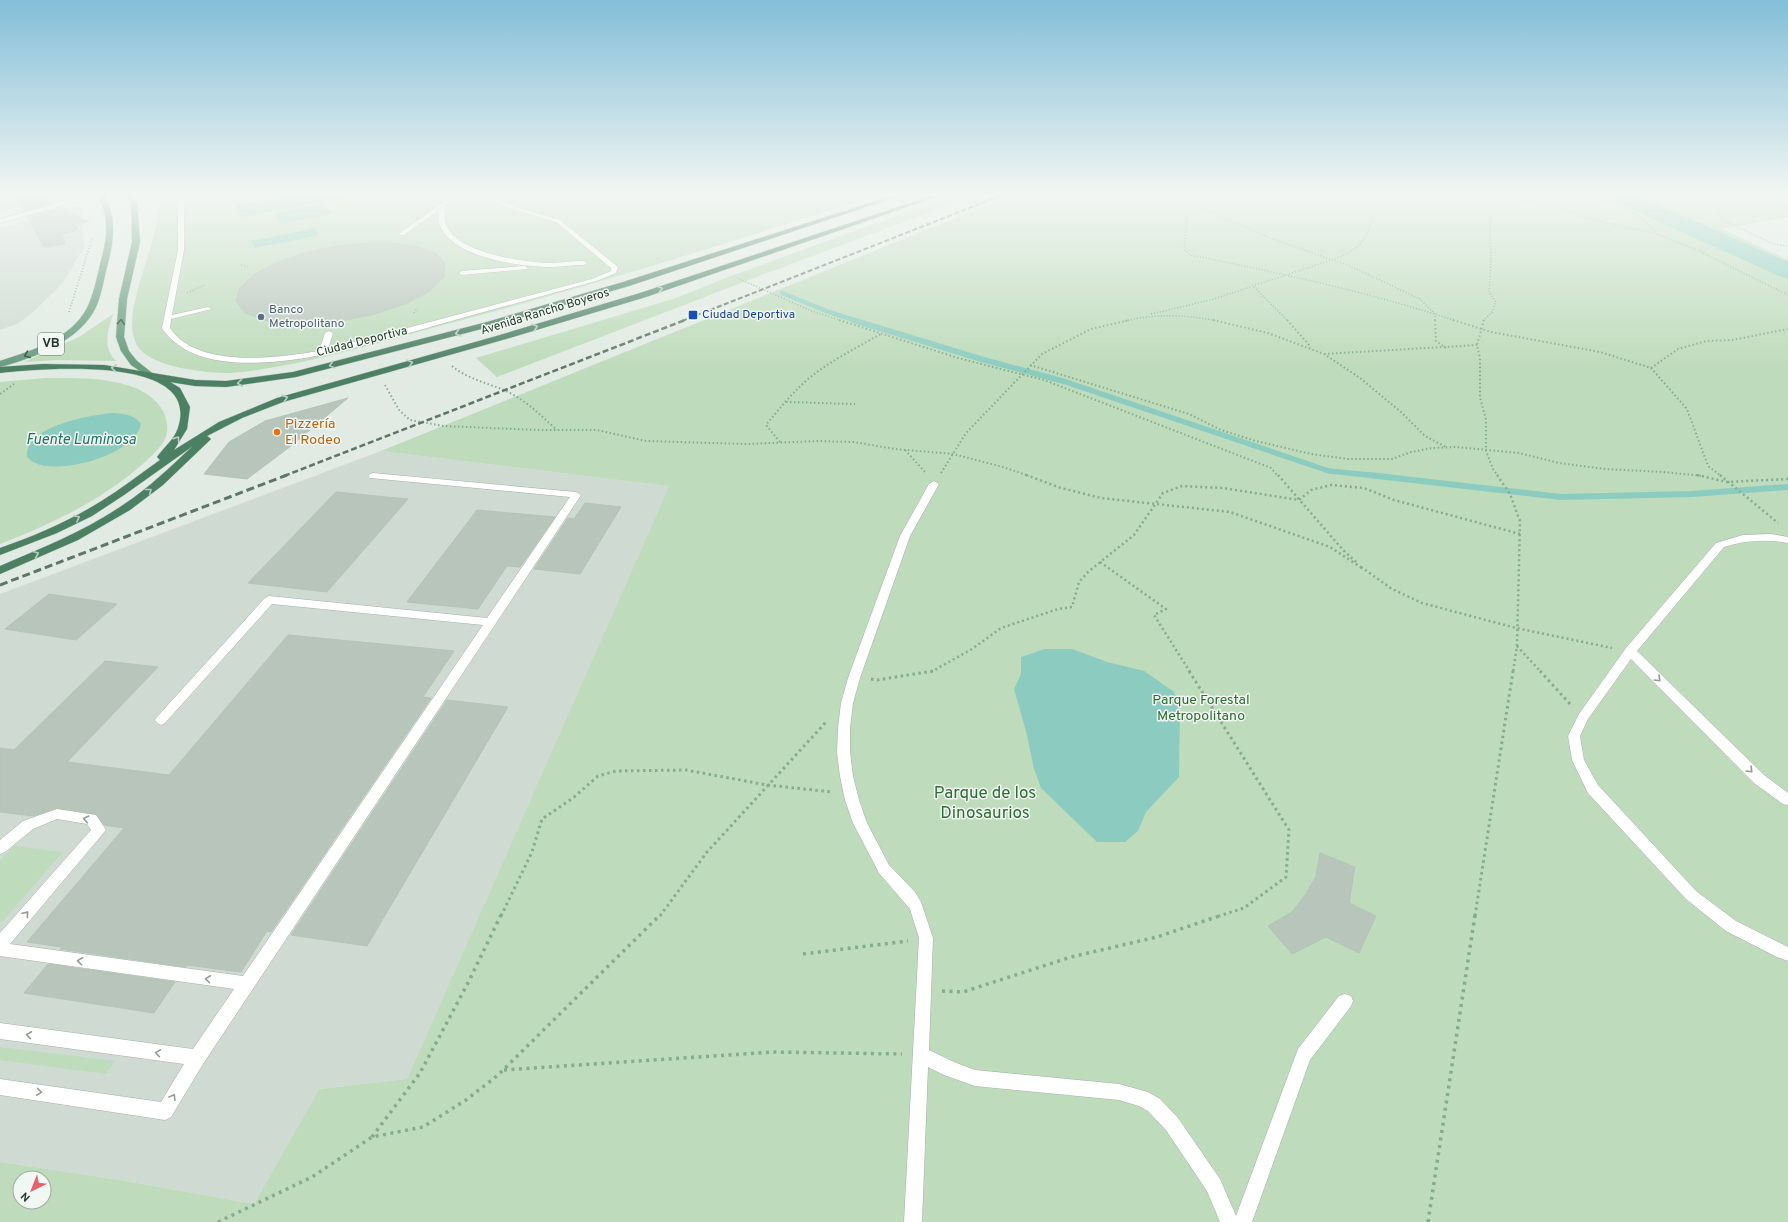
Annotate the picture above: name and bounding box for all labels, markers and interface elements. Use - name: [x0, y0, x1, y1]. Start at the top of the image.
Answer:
- street label: Avenida Rancho Boyeros: [479, 285, 611, 339]
- one-way arrow: [656, 285, 663, 294]
- place label: Banco Metropolitano: [269, 302, 345, 332]
- place label: Ciudad Deportiva: [702, 307, 795, 323]
- marker: Ciudad Deportiva: [687, 309, 699, 321]
- marker: Banco Metropolitano: [256, 312, 266, 322]
- one-way arrow: [117, 319, 126, 325]
- street label: Ciudad Deportiva: [315, 323, 409, 361]
- one-way arrow: [532, 323, 539, 332]
- one-way arrow: [455, 328, 461, 336]
- road number: VB: [38, 333, 64, 355]
- one-way arrow: [23, 350, 30, 358]
- one-way arrow: [407, 359, 414, 368]
- one-way arrow: [329, 360, 336, 369]
- one-way arrow: [111, 364, 117, 373]
- one-way arrow: [237, 378, 243, 387]
- one-way arrow: [282, 394, 289, 403]
- place label: Pizzería El Rodeo: [285, 416, 341, 449]
- marker: Pizzería El Rodeo: [272, 427, 282, 437]
- water label: Fuente Luminosa: [26, 431, 136, 450]
- one-way arrow: [172, 436, 179, 443]
- one-way arrow: [145, 489, 152, 496]
- one-way arrow: [73, 516, 80, 523]
- one-way arrow: [32, 551, 39, 559]
- one-way arrow: [1653, 674, 1661, 682]
- park label: Parque Forestal Metropolitano: [1152, 692, 1250, 725]
- one-way arrow: [1745, 765, 1753, 773]
- park label: Parque de los Dinosaurios: [934, 783, 1036, 825]
- one-way arrow: [82, 815, 89, 823]
- one-way arrow: [21, 912, 28, 919]
- one-way arrow: [77, 957, 83, 966]
- one-way arrow: [205, 975, 212, 984]
- one-way arrow: [26, 1031, 32, 1040]
- one-way arrow: [155, 1049, 161, 1058]
- one-way arrow: [35, 1087, 42, 1096]
- one-way arrow: [169, 1094, 176, 1101]
- north arrow: [12, 1170, 52, 1210]
- text: N: [18, 1189, 34, 1204]

